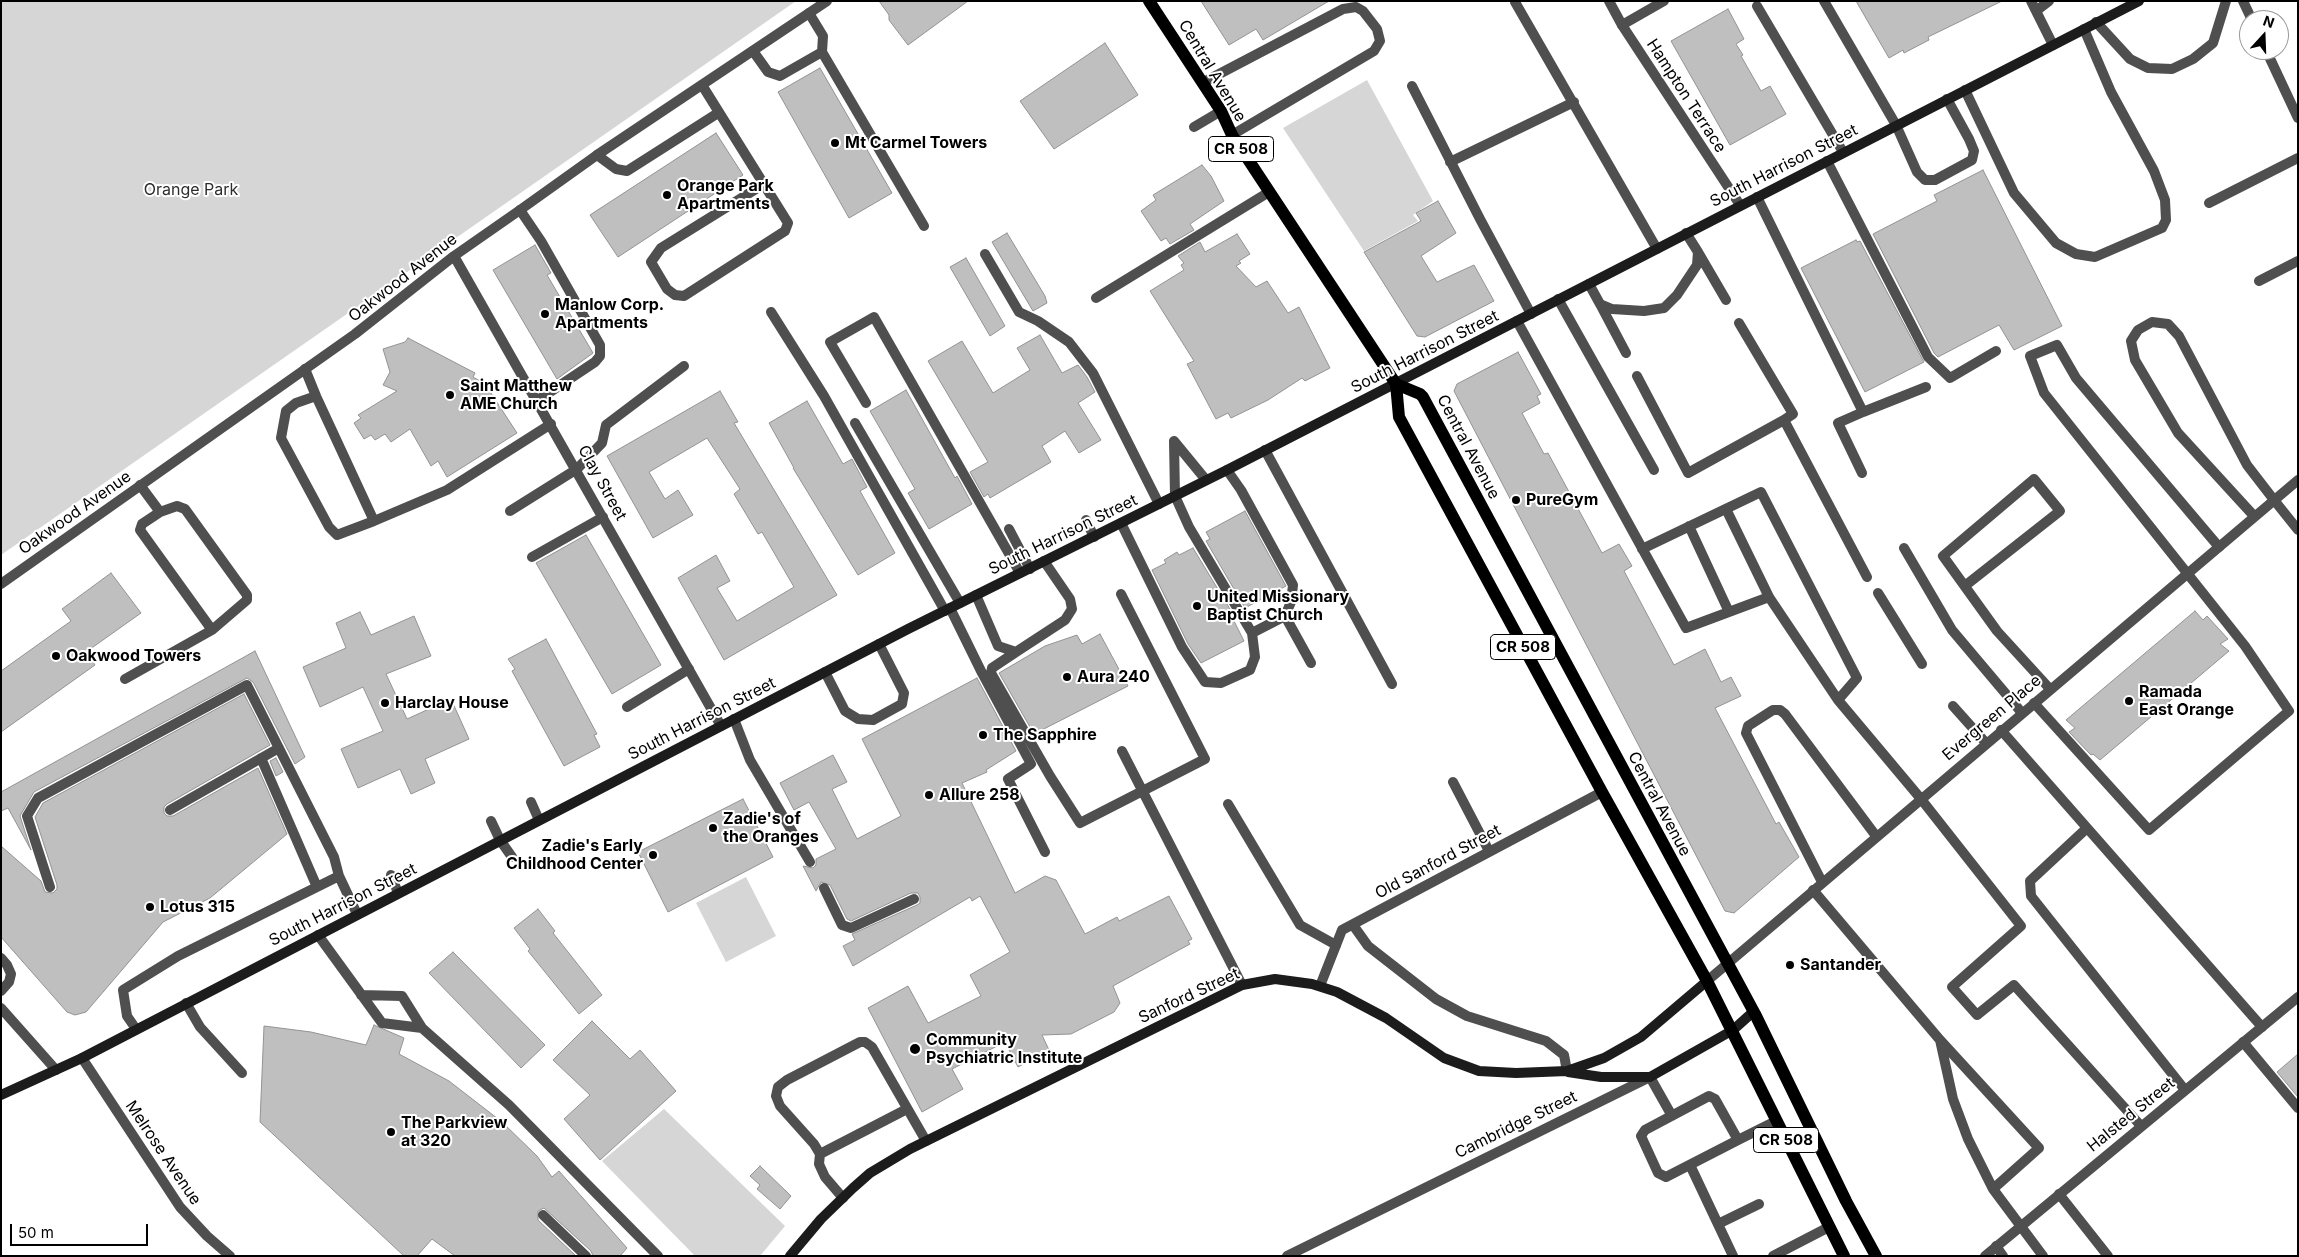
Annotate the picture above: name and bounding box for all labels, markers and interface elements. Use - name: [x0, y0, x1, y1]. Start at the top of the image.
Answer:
- north arrow: [2239, 10, 2289, 60]
- text: N: [2261, 12, 2277, 31]
- street label: Central Avenue: [1174, 17, 1250, 125]
- street label: Hampton Terrace: [1642, 36, 1730, 156]
- street label: South Harrison Street: [1707, 120, 1861, 212]
- place label: Mt Carmel Towers: [845, 133, 987, 153]
- road number: CR 508: [1208, 136, 1274, 162]
- marker: Mt Carmel Towers: [829, 137, 841, 149]
- place label: Orange Park Apartments: [677, 176, 774, 214]
- park label: Orange Park: [144, 180, 238, 200]
- marker: Orange Park Apartments: [661, 189, 673, 201]
- street label: Oakwood Avenue: [345, 230, 461, 326]
- place label: Manlow Corp. Apartments: [555, 295, 664, 333]
- street label: South Harrison Street: [1348, 306, 1502, 398]
- marker: Manlow Corp. Apartments: [539, 308, 551, 320]
- place label: Saint Matthew AME Church: [460, 376, 572, 414]
- marker: Saint Matthew AME Church: [444, 389, 456, 401]
- street label: Central Avenue: [1432, 392, 1504, 502]
- street label: Clay Street: [573, 442, 631, 524]
- street label: Oakwood Avenue: [15, 467, 135, 559]
- place label: PureGym: [1526, 490, 1598, 510]
- street label: South Harrison Street: [986, 491, 1140, 579]
- marker: PureGym: [1510, 494, 1522, 506]
- place label: United Missionary Baptist Church: [1207, 587, 1349, 625]
- marker: United Missionary Baptist Church: [1191, 600, 1203, 612]
- road number: CR 508: [1490, 634, 1556, 660]
- place label: Oakwood Towers: [66, 646, 201, 666]
- marker: Oakwood Towers: [50, 650, 62, 662]
- place label: Aura 240: [1077, 667, 1150, 687]
- marker: Aura 240: [1061, 671, 1073, 683]
- street label: Evergreen Place: [1939, 671, 2045, 765]
- street label: South Harrison Street: [625, 673, 779, 765]
- place label: Ramada East Orange: [2139, 682, 2234, 720]
- place label: Harclay House: [395, 693, 509, 713]
- marker: Ramada East Orange: [2123, 695, 2135, 707]
- marker: Harclay House: [379, 697, 391, 709]
- place label: The Sapphire: [993, 725, 1097, 745]
- marker: The Sapphire: [977, 729, 989, 741]
- street label: Central Avenue: [1623, 749, 1695, 859]
- place label: Allure 258: [939, 785, 1020, 805]
- marker: Allure 258: [923, 789, 935, 801]
- place label: Zadie's of the Oranges: [723, 809, 819, 847]
- street label: Old Sanford Street: [1372, 821, 1504, 903]
- marker: Zadie's of the Oranges: [707, 822, 719, 834]
- place label: Zadie's Early Childhood Center: [506, 836, 643, 874]
- marker: Zadie's Early Childhood Center: [647, 849, 659, 861]
- street label: South Harrison Street: [266, 859, 420, 951]
- place label: Lotus 315: [160, 897, 235, 917]
- marker: Lotus 315: [144, 901, 156, 913]
- place label: Santander: [1800, 955, 1881, 975]
- marker: Santander: [1784, 959, 1796, 971]
- street label: Sanford Street: [1136, 964, 1242, 1028]
- place label: Community Psychiatric Institute: [926, 1030, 1082, 1068]
- marker: Community Psychiatric Institute: [908, 1042, 922, 1056]
- street label: Halsted Street: [2083, 1074, 2179, 1156]
- street label: Cambridge Street: [1452, 1087, 1580, 1163]
- street label: Melrose Avenue: [121, 1097, 205, 1209]
- place label: The Parkview at 320: [401, 1113, 507, 1151]
- marker: The Parkview at 320: [385, 1126, 397, 1138]
- road number: CR 508: [1754, 1128, 1818, 1152]
- scale bar: [12, 1214, 150, 1246]
- text: 50 m: [18, 1223, 54, 1242]

